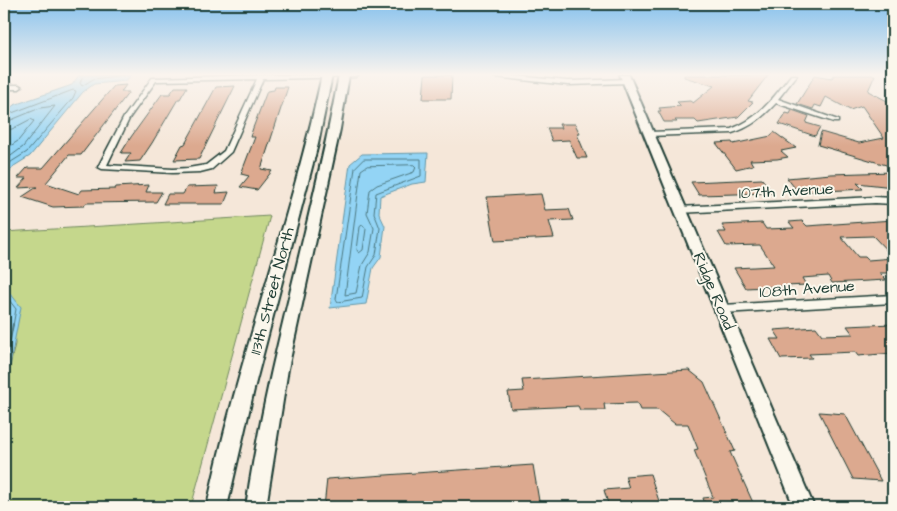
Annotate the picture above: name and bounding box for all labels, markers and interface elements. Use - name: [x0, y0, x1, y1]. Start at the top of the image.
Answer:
- street label: 107th Avenue: [738, 178, 834, 204]
- street label: 113th Street North: [244, 225, 300, 357]
- street label: Ridge Road: [687, 249, 740, 333]
- street label: 108th Avenue: [759, 275, 856, 303]

